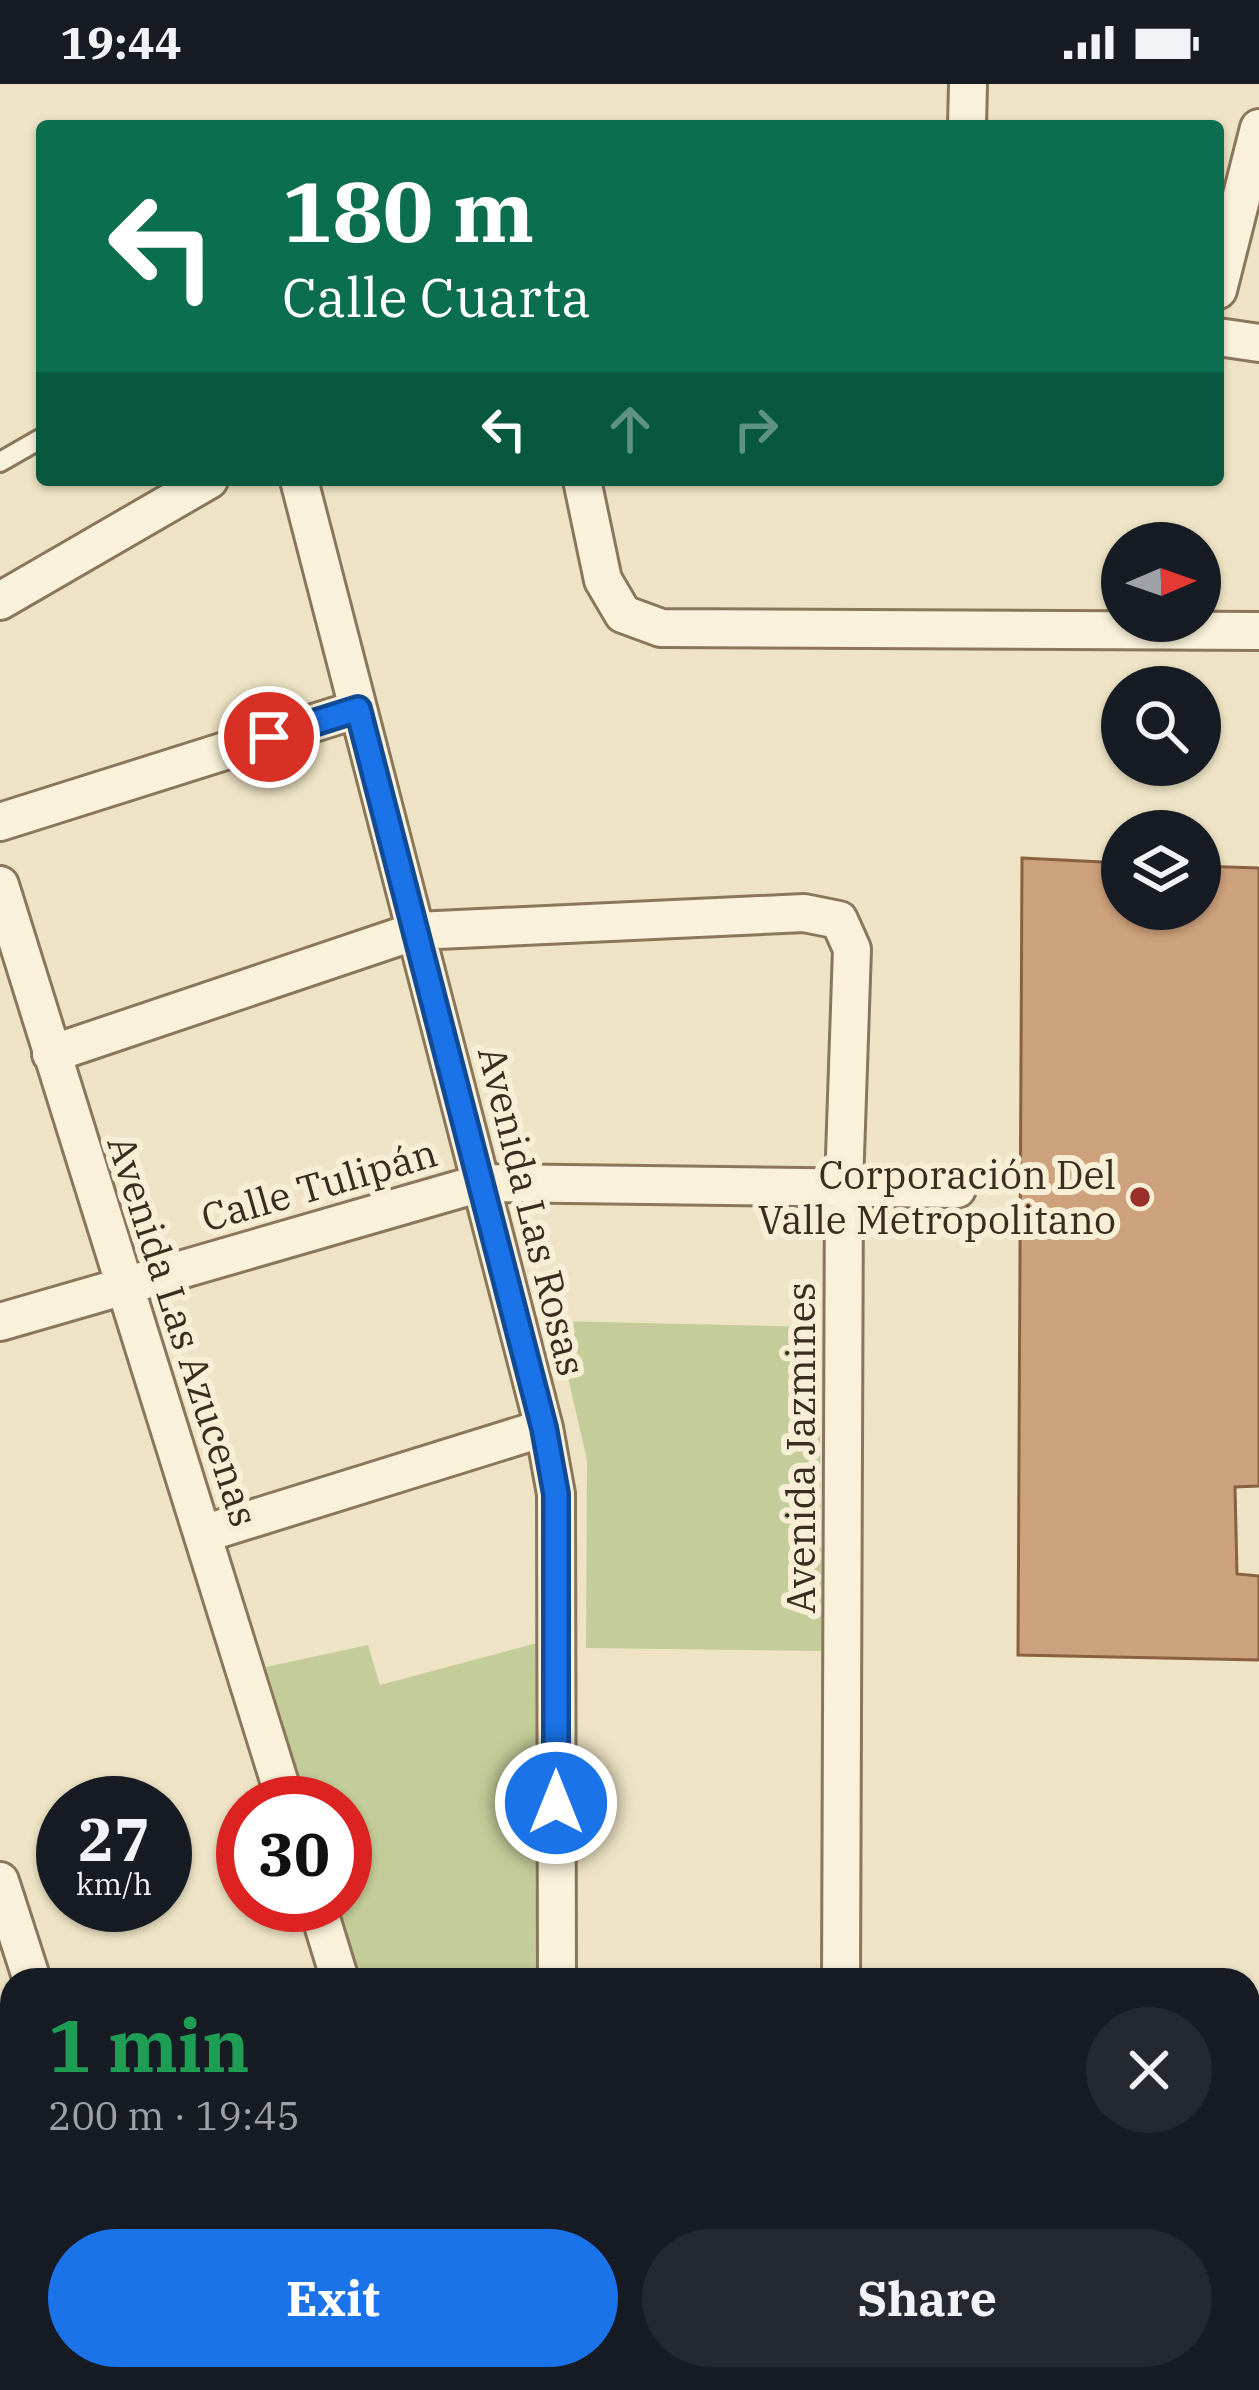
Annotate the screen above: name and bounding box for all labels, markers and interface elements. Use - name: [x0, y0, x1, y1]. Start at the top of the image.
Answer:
- text: 19:44: [60, 13, 182, 71]
- text: 180 m: [282, 156, 534, 265]
- icon: left: [84, 168, 240, 324]
- text: Calle Cuarta: [282, 262, 591, 332]
- icon: left: [471, 396, 537, 462]
- icon: ahead: [597, 396, 663, 462]
- icon: right: [723, 396, 789, 462]
- north arrow: [1101, 522, 1221, 642]
- map controls: [1101, 522, 1221, 930]
- button: search: [1101, 666, 1221, 786]
- pin: [218, 686, 320, 788]
- icon: arrive: [236, 704, 302, 770]
- button: layers: [1101, 810, 1221, 930]
- street label: Avenida Las Rosas: [467, 1041, 598, 1381]
- street label: Calle Tulipán: [195, 1127, 443, 1243]
- street label: Avenida Las Azucenas: [96, 1129, 271, 1533]
- place label: Corporación Del Valle Metropolitano: [758, 1149, 1116, 1245]
- marker: Corporación Del Valle Metropolitano: [1127, 1184, 1153, 1210]
- street label: Avenida Jazmines: [775, 1282, 826, 1614]
- position arrow: [493, 1740, 619, 1866]
- speed limit sign: 30: [216, 1776, 372, 1932]
- text: 27: [78, 1799, 150, 1878]
- text: km/h: [76, 1864, 152, 1903]
- text: 1 min: [48, 1998, 250, 2092]
- button: close: [1086, 2007, 1212, 2133]
- text: 200 m · 19:45: [48, 2090, 300, 2141]
- button: Exit: [48, 2229, 618, 2367]
- button: Share: [642, 2229, 1212, 2367]

